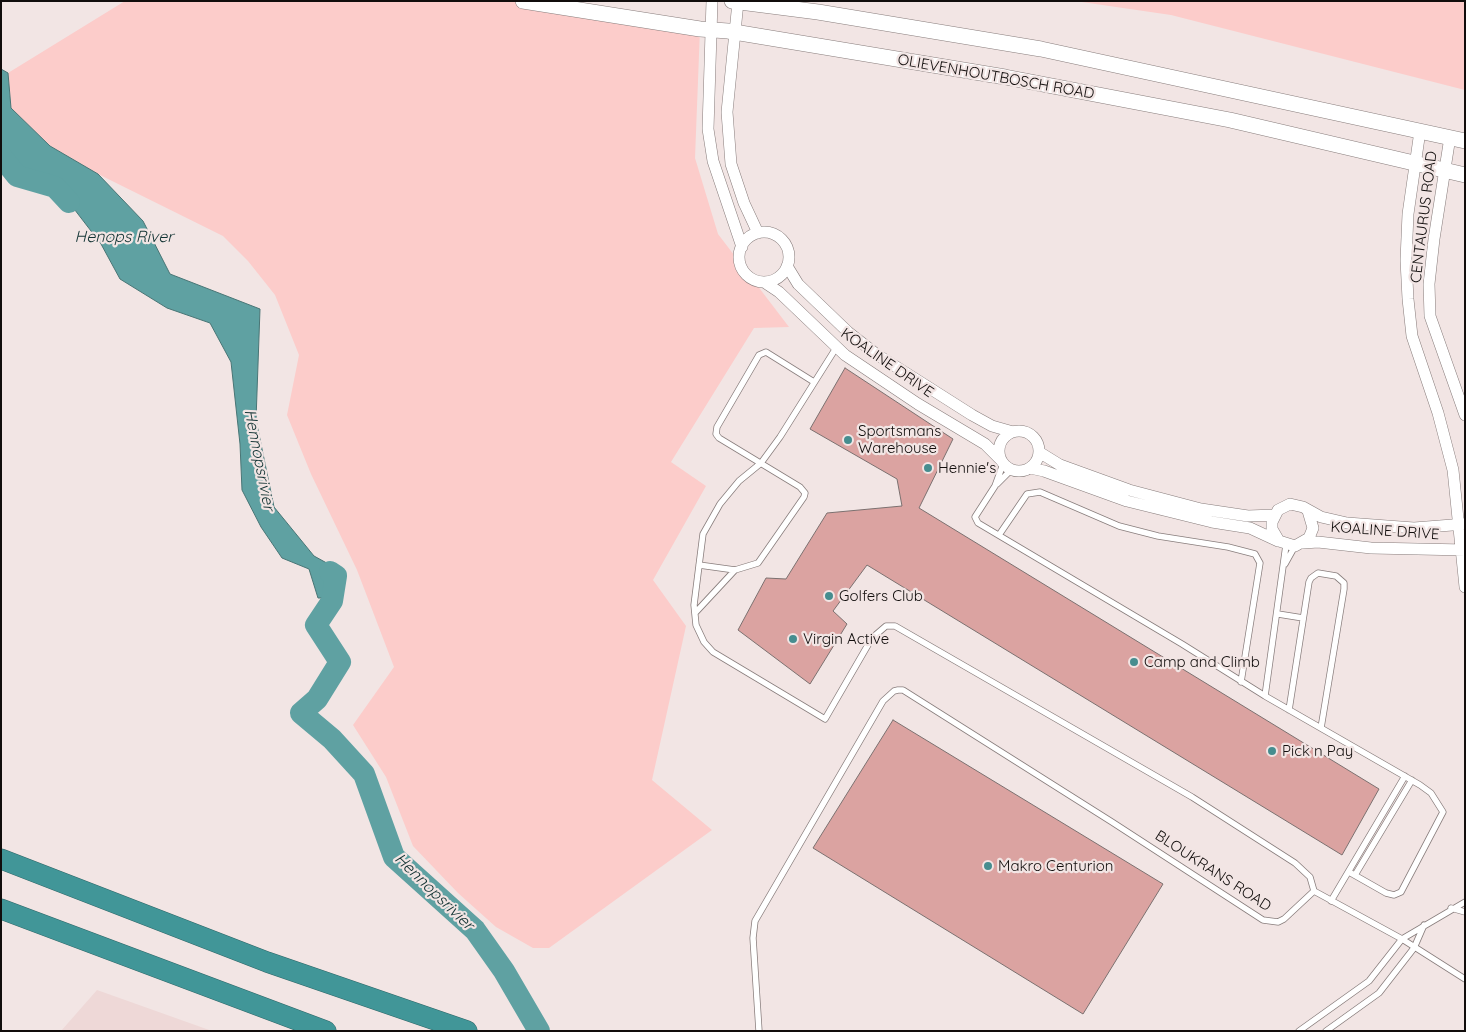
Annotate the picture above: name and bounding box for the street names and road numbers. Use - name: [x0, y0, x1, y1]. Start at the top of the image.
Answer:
- street label: OLIEVENHOUTBOSCH ROAD: [896, 51, 1096, 103]
- street label: CENTAURUS ROAD: [1407, 150, 1441, 284]
- street label: KOALINE DRIVE: [837, 324, 937, 402]
- street label: KOALINE DRIVE: [1330, 518, 1440, 544]
- street label: BLOUKRANS ROAD: [1152, 827, 1274, 915]

